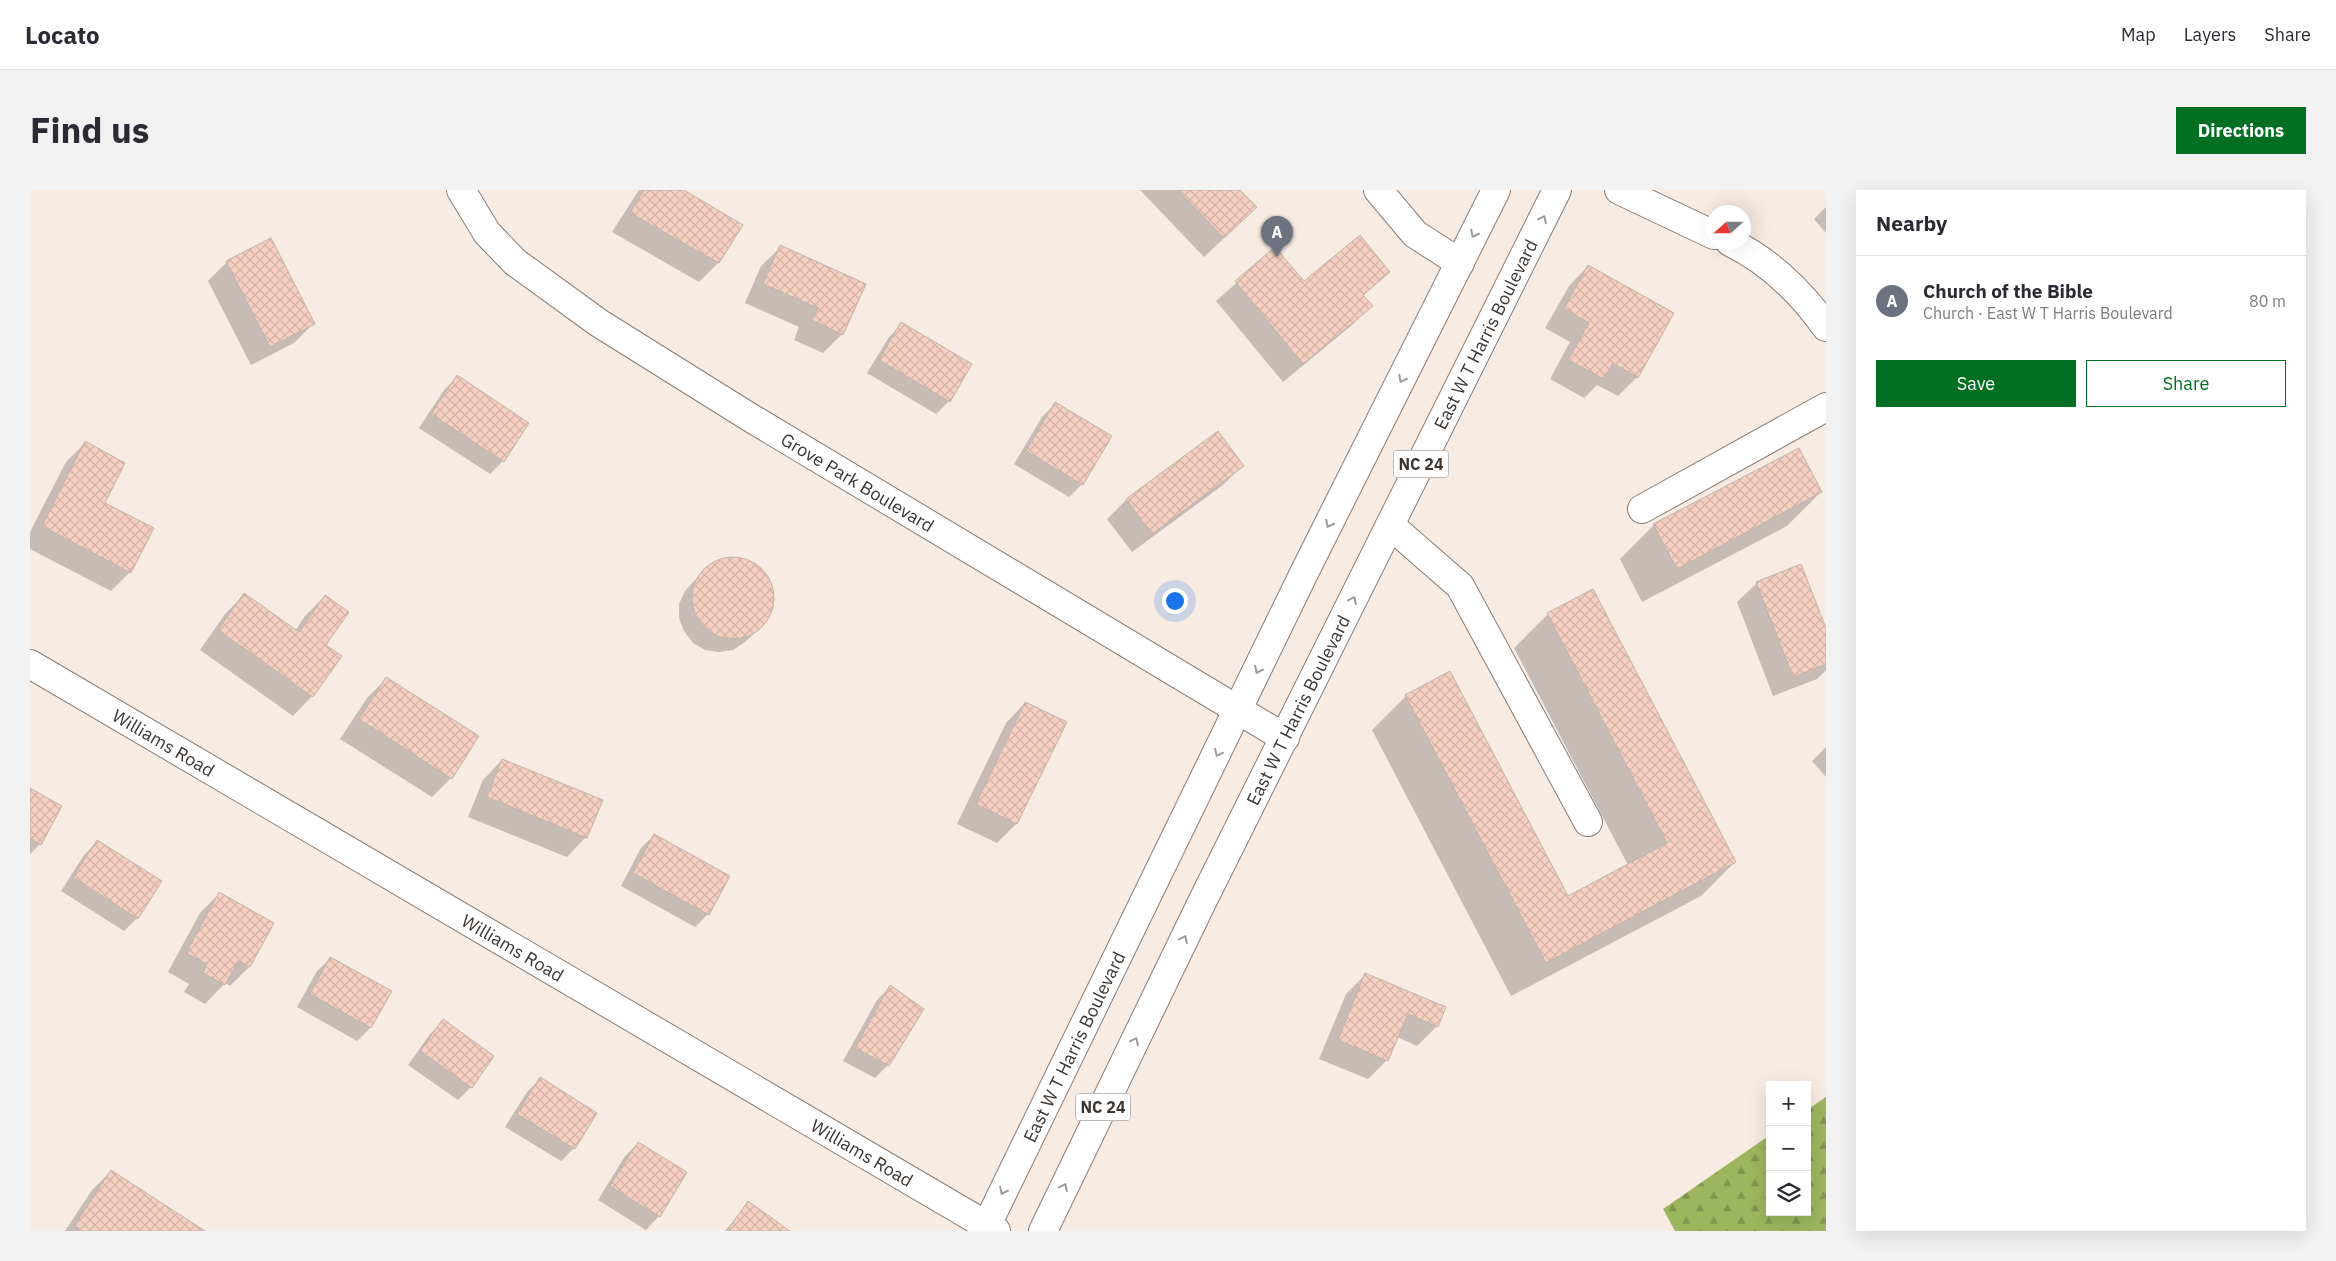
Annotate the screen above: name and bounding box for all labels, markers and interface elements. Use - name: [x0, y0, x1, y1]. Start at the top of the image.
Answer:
- text: Locato: [25, 19, 100, 51]
- text: Map: [2121, 23, 2156, 46]
- text: Layers: [2184, 23, 2236, 46]
- text: Share: [2264, 23, 2311, 46]
- text: Find us: [30, 107, 149, 153]
- button: Directions: [2176, 107, 2306, 154]
- north arrow: [1706, 205, 1751, 250]
- text: Nearby: [1876, 209, 1947, 237]
- pin: A: [1261, 216, 1293, 257]
- one-way arrow: [1537, 216, 1547, 225]
- one-way arrow: [1470, 228, 1480, 237]
- street label: East W T Harris Boulevard: [1428, 235, 1542, 433]
- text: Church of the Bible: [1923, 279, 2093, 303]
- text: A: [1887, 291, 1897, 311]
- text: 80 m: [2249, 291, 2286, 311]
- text: Church · East W T Harris Boulevard: [1923, 303, 2173, 323]
- button: Save: [1876, 360, 2076, 407]
- button: Share: [2086, 360, 2286, 407]
- one-way arrow: [1397, 374, 1408, 383]
- street label: Grove Park Boulevard: [777, 427, 938, 537]
- road number: NC 24: [1394, 450, 1448, 478]
- one-way arrow: [1325, 519, 1335, 528]
- your location: [1162, 588, 1188, 614]
- one-way arrow: [1347, 596, 1358, 605]
- street label: East W T Harris Boulevard: [1241, 611, 1355, 809]
- one-way arrow: [1254, 665, 1264, 674]
- street label: Williams Road: [108, 704, 219, 781]
- one-way arrow: [1214, 748, 1224, 757]
- street label: Williams Road: [458, 909, 568, 986]
- one-way arrow: [1178, 935, 1188, 944]
- street label: East W T Harris Boulevard: [1018, 947, 1130, 1146]
- one-way arrow: [1129, 1037, 1139, 1046]
- map controls: [1766, 1081, 1811, 1216]
- button: +: [1766, 1081, 1811, 1126]
- road number: NC 24: [1076, 1094, 1130, 1120]
- street label: Williams Road: [807, 1114, 917, 1191]
- button: −: [1766, 1126, 1811, 1171]
- button: layers: [1766, 1171, 1811, 1216]
- one-way arrow: [1058, 1183, 1068, 1192]
- one-way arrow: [999, 1186, 1009, 1195]

